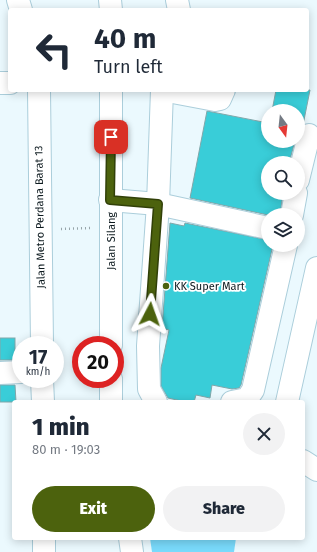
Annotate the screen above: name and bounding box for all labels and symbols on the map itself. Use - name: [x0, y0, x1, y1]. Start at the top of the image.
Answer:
- north arrow: [261, 104, 305, 148]
- pin: [94, 120, 128, 154]
- street label: Jalan Metro Perdana Barat 13: [32, 145, 48, 289]
- street label: Jalan Silang: [105, 212, 118, 270]
- place label: KK Super Mart: [174, 280, 245, 293]
- marker: KK Super Mart: [161, 281, 171, 291]
- position arrow: [129, 293, 171, 335]
- speed limit sign: 20: [72, 336, 124, 388]

